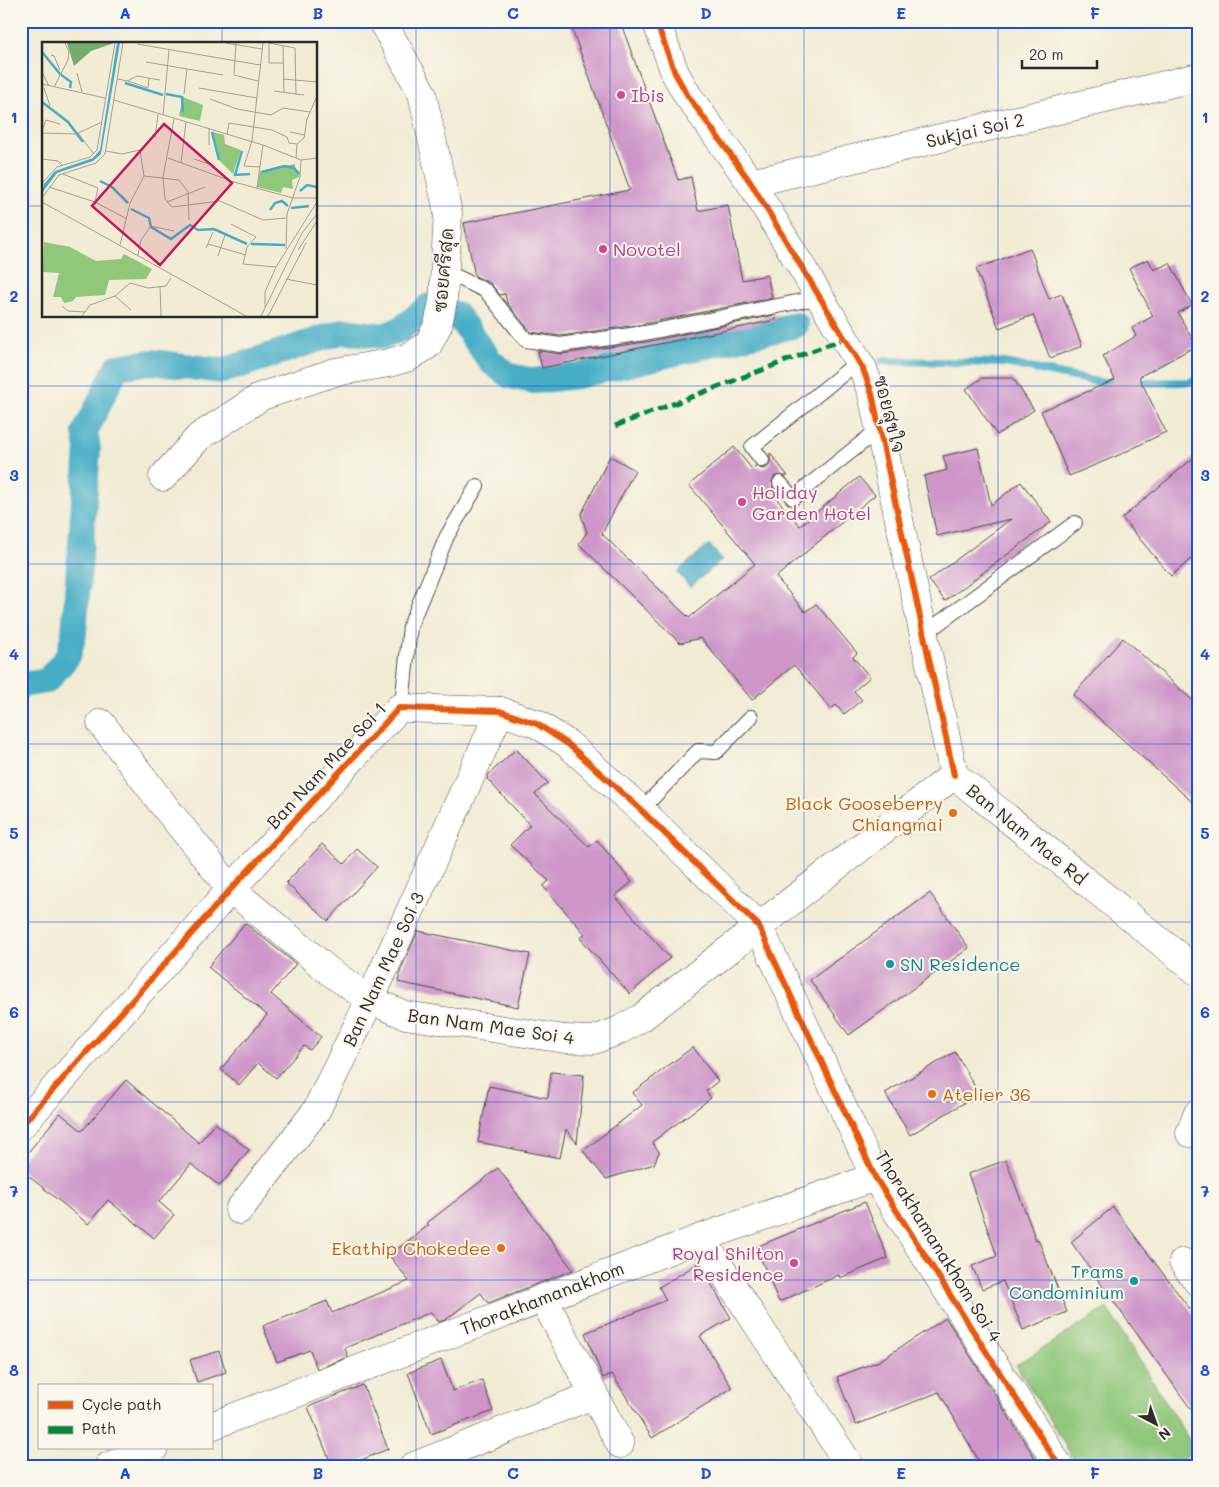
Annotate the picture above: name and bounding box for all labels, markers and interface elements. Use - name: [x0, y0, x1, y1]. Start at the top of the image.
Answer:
- text: A: [119, 2, 131, 23]
- text: B: [313, 2, 323, 23]
- text: C: [507, 2, 519, 23]
- text: D: [700, 2, 712, 23]
- text: E: [896, 2, 906, 23]
- text: F: [1090, 2, 1100, 23]
- scale bar: [1022, 38, 1096, 70]
- inset map: [42, 42, 318, 318]
- text: 20 m: [1029, 44, 1063, 64]
- place label: Ibis: [631, 83, 665, 107]
- marker: Ibis: [615, 89, 627, 101]
- text: 1: [10, 106, 18, 127]
- text: 1: [1201, 106, 1209, 127]
- street label: Sukjai Soi 2: [923, 107, 1027, 153]
- street label: ซอยศรีสุด: [427, 226, 461, 314]
- place label: Novotel: [613, 237, 681, 261]
- marker: Novotel: [597, 243, 609, 255]
- text: 2: [10, 285, 19, 306]
- text: 2: [1201, 285, 1210, 306]
- street label: ซอยสุขใจ: [867, 373, 911, 456]
- text: 3: [9, 464, 19, 485]
- text: 3: [1200, 464, 1210, 485]
- place label: Holiday Garden Hotel: [752, 480, 871, 525]
- marker: Holiday Garden Hotel: [736, 496, 748, 508]
- text: 4: [9, 643, 19, 664]
- text: 4: [1200, 643, 1210, 664]
- street label: Ban Nam Mae Soi 1: [261, 696, 391, 834]
- street label: Ban Nam Mae Rd: [962, 778, 1092, 890]
- place label: Black Gooseberry Chiangmai: [786, 791, 943, 836]
- marker: Black Gooseberry Chiangmai: [947, 807, 959, 819]
- text: 5: [9, 822, 19, 843]
- text: 5: [1200, 822, 1210, 843]
- street label: Ban Nam Mae Soi 3: [337, 888, 429, 1050]
- place label: SN Residence: [900, 952, 1020, 976]
- marker: SN Residence: [884, 958, 896, 970]
- text: 6: [9, 1001, 19, 1022]
- text: 6: [1200, 1001, 1210, 1022]
- street label: Ban Nam Mae Soi 4: [406, 1002, 576, 1050]
- place label: Atelier 36: [942, 1082, 1031, 1106]
- marker: Atelier 36: [926, 1088, 938, 1100]
- street label: Thorakhamanakhom Soi 4: [870, 1146, 1008, 1347]
- text: 7: [10, 1180, 19, 1201]
- text: 7: [1201, 1180, 1210, 1201]
- place label: Ekathip Chokedee: [331, 1236, 491, 1260]
- place label: Royal Shilton Residence: [672, 1241, 784, 1286]
- marker: Ekathip Chokedee: [495, 1242, 507, 1254]
- street label: Thorakhamanakhom: [457, 1256, 627, 1340]
- marker: Royal Shilton Residence: [788, 1257, 800, 1269]
- place label: Trams Condominium: [1009, 1259, 1124, 1304]
- marker: Trams Condominium: [1128, 1275, 1140, 1287]
- text: 8: [9, 1359, 19, 1380]
- text: 8: [1200, 1359, 1210, 1380]
- legend: [38, 1384, 212, 1450]
- text: Cycle path: [82, 1394, 161, 1414]
- north arrow: [1132, 1400, 1182, 1450]
- text: Path: [82, 1418, 116, 1438]
- text: N: [1155, 1424, 1175, 1445]
- text: A: [119, 1462, 131, 1483]
- text: B: [313, 1462, 323, 1483]
- text: C: [507, 1462, 519, 1483]
- text: D: [700, 1462, 712, 1483]
- text: E: [896, 1462, 906, 1483]
- text: F: [1090, 1462, 1100, 1483]

